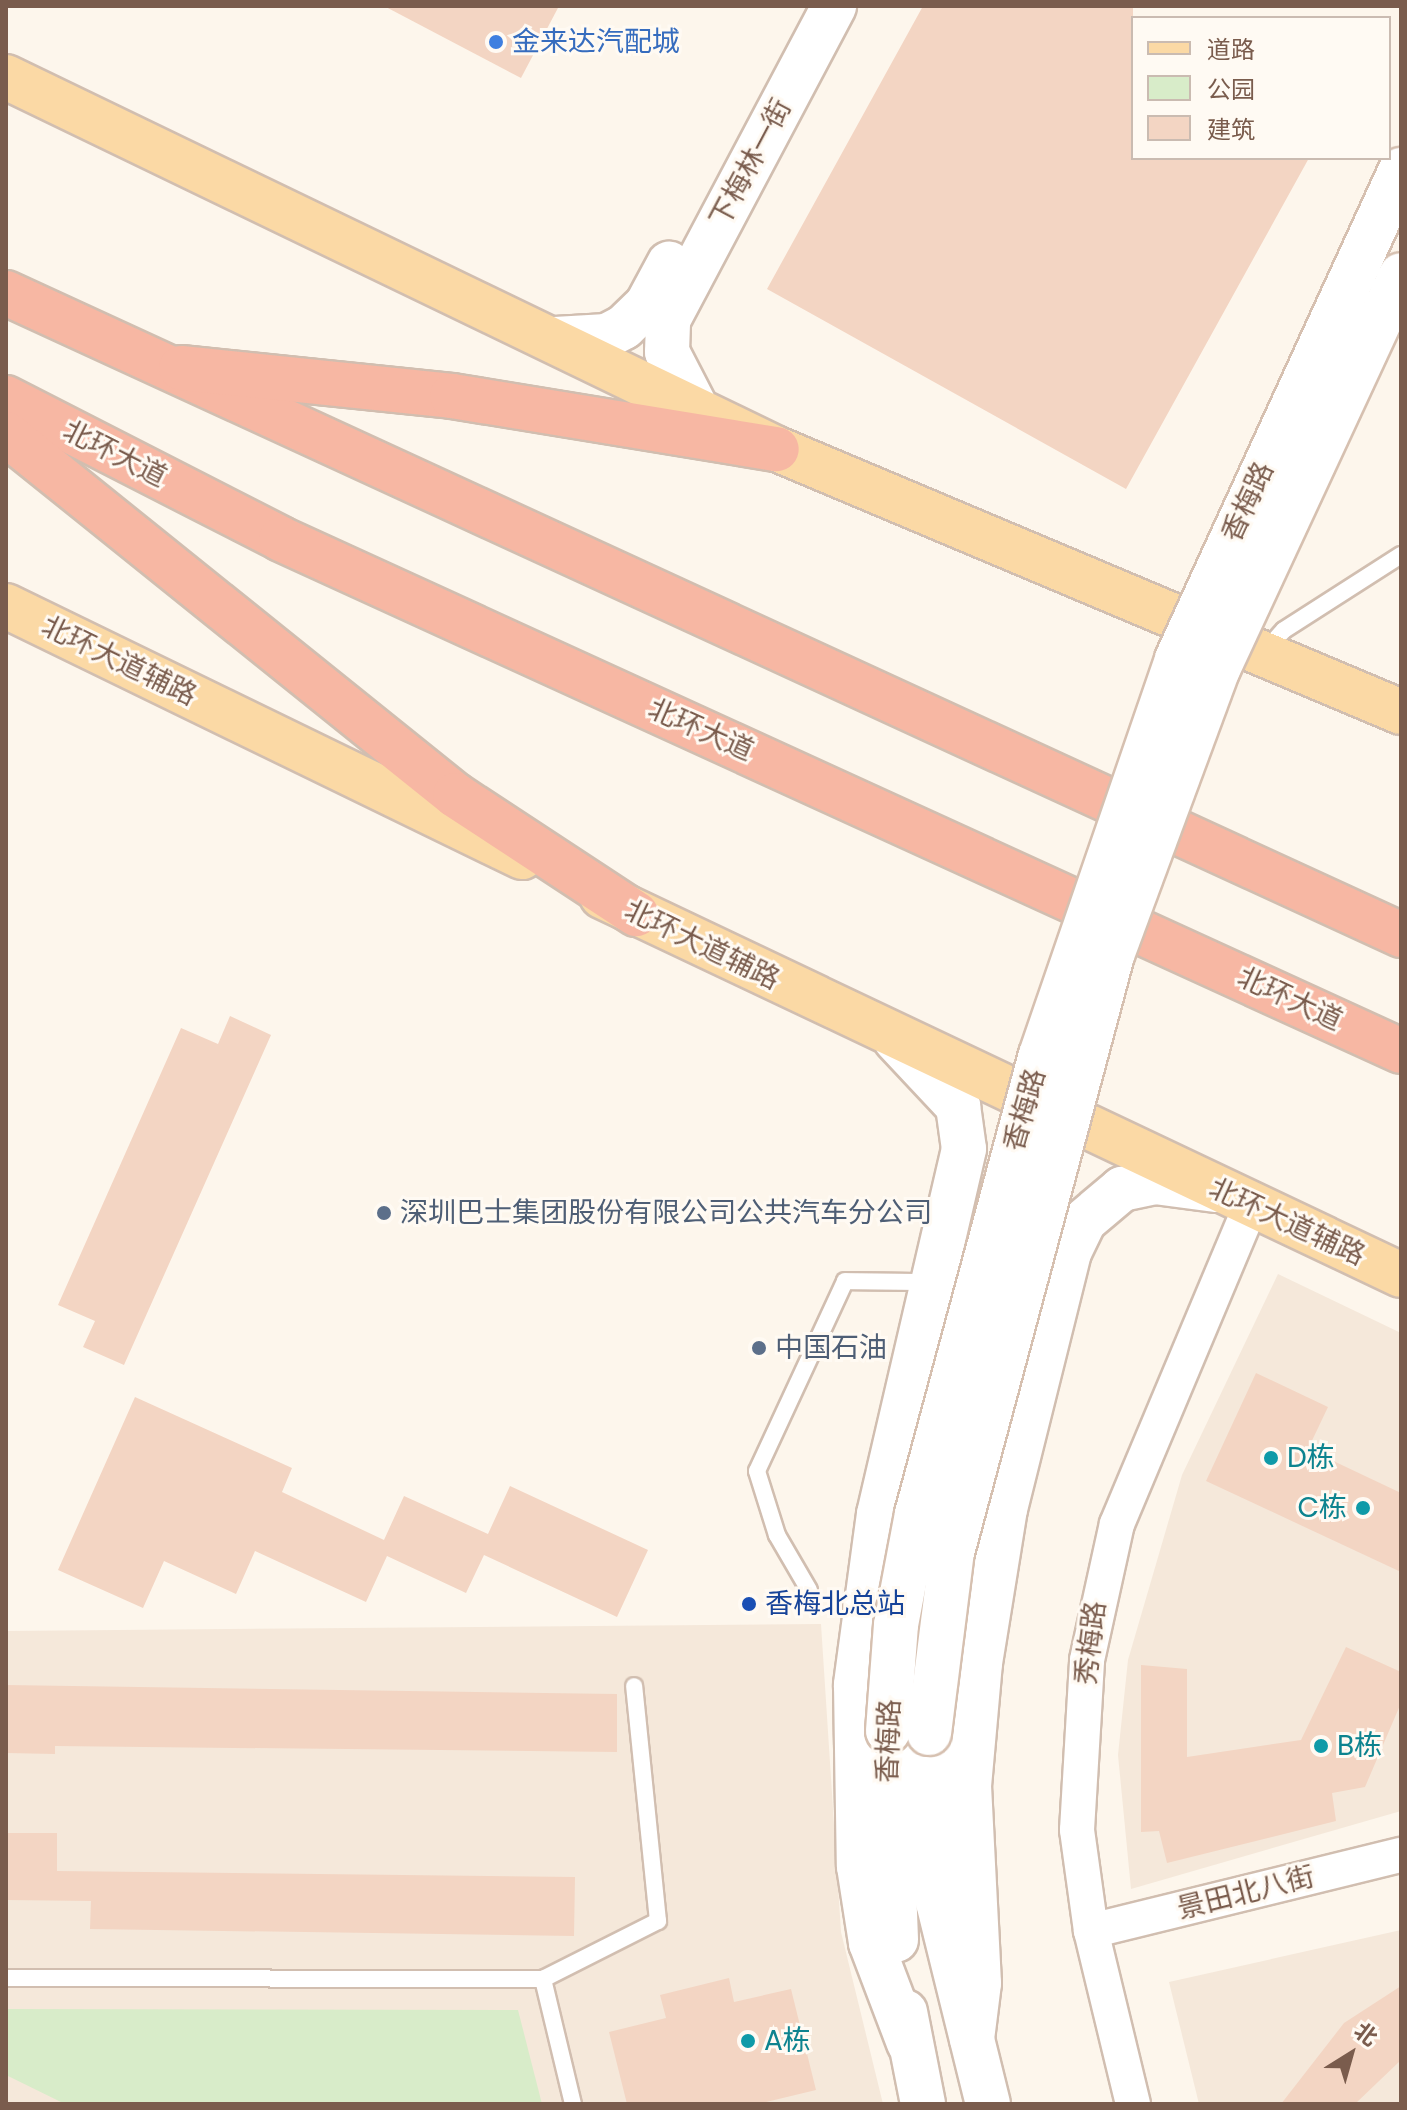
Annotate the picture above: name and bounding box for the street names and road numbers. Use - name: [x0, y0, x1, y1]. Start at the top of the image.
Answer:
- street label: 下梅林一街: [703, 93, 799, 233]
- street label: 北环大道: [57, 414, 173, 494]
- street label: 香梅路: [1215, 457, 1281, 547]
- street label: 北环大道辅路: [36, 609, 202, 713]
- street label: 北环大道: [643, 692, 759, 768]
- street label: 北环大道辅路: [619, 893, 785, 997]
- street label: 北环大道: [1232, 960, 1348, 1038]
- street label: 香梅路: [997, 1065, 1053, 1155]
- street label: 北环大道辅路: [1204, 1171, 1370, 1273]
- street label: 秀梅路: [1069, 1599, 1113, 1687]
- street label: 香梅路: [871, 1698, 907, 1784]
- street label: 景田北八街: [1174, 1860, 1318, 1926]

